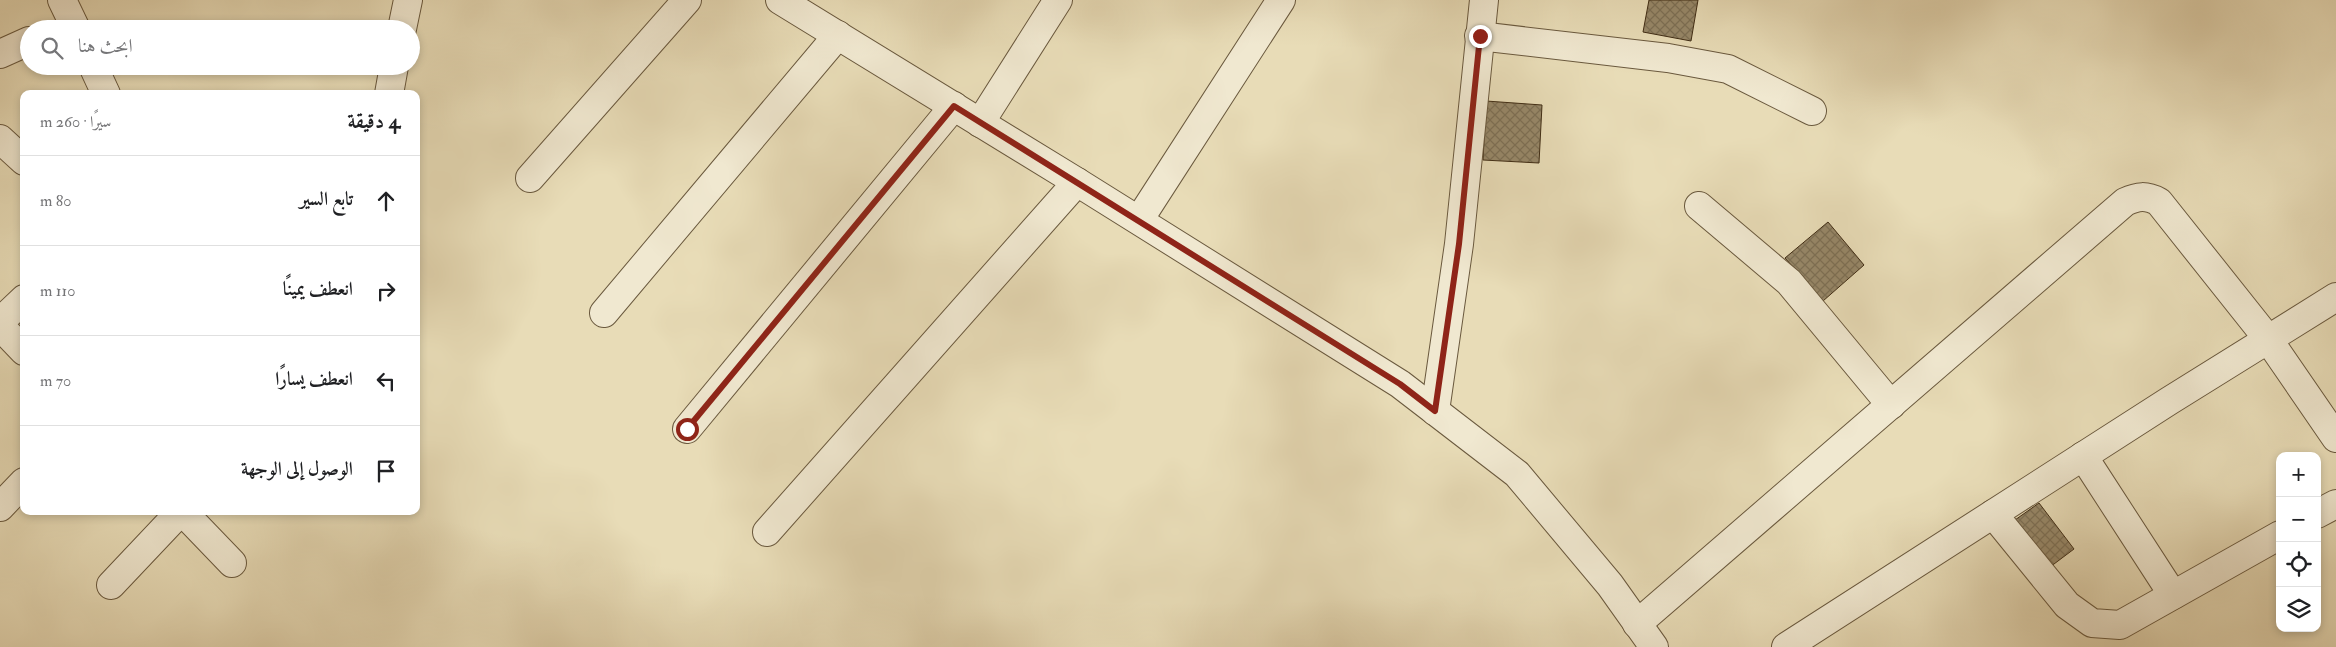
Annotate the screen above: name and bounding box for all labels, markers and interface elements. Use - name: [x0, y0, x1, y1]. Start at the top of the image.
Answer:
- search box: [20, 20, 420, 75]
- route end: [1469, 25, 1492, 48]
- icon: search: [38, 34, 66, 62]
- text: ابحث هنا: [78, 34, 133, 58]
- text: 4 دقيقة: [348, 108, 400, 135]
- text: سيرًا · 260 m: [40, 112, 111, 132]
- text: تابع السير: [299, 187, 353, 211]
- icon: ahead: [372, 187, 400, 215]
- text: 80 m: [40, 191, 72, 211]
- text: انعطف يمينًا: [283, 277, 353, 301]
- icon: right: [372, 277, 400, 305]
- text: 110 m: [40, 281, 75, 301]
- text: انعطف يسارًا: [275, 367, 353, 391]
- icon: left: [372, 367, 400, 395]
- text: 70 m: [40, 371, 71, 391]
- route start: [676, 418, 699, 441]
- map controls: [2276, 452, 2321, 632]
- button: +: [2276, 452, 2321, 497]
- text: الوصول إلى الوجهة: [241, 457, 353, 481]
- icon: arrive: [372, 457, 400, 485]
- button: −: [2276, 497, 2321, 542]
- button: locate: [2276, 542, 2321, 587]
- button: layers: [2276, 587, 2321, 632]

